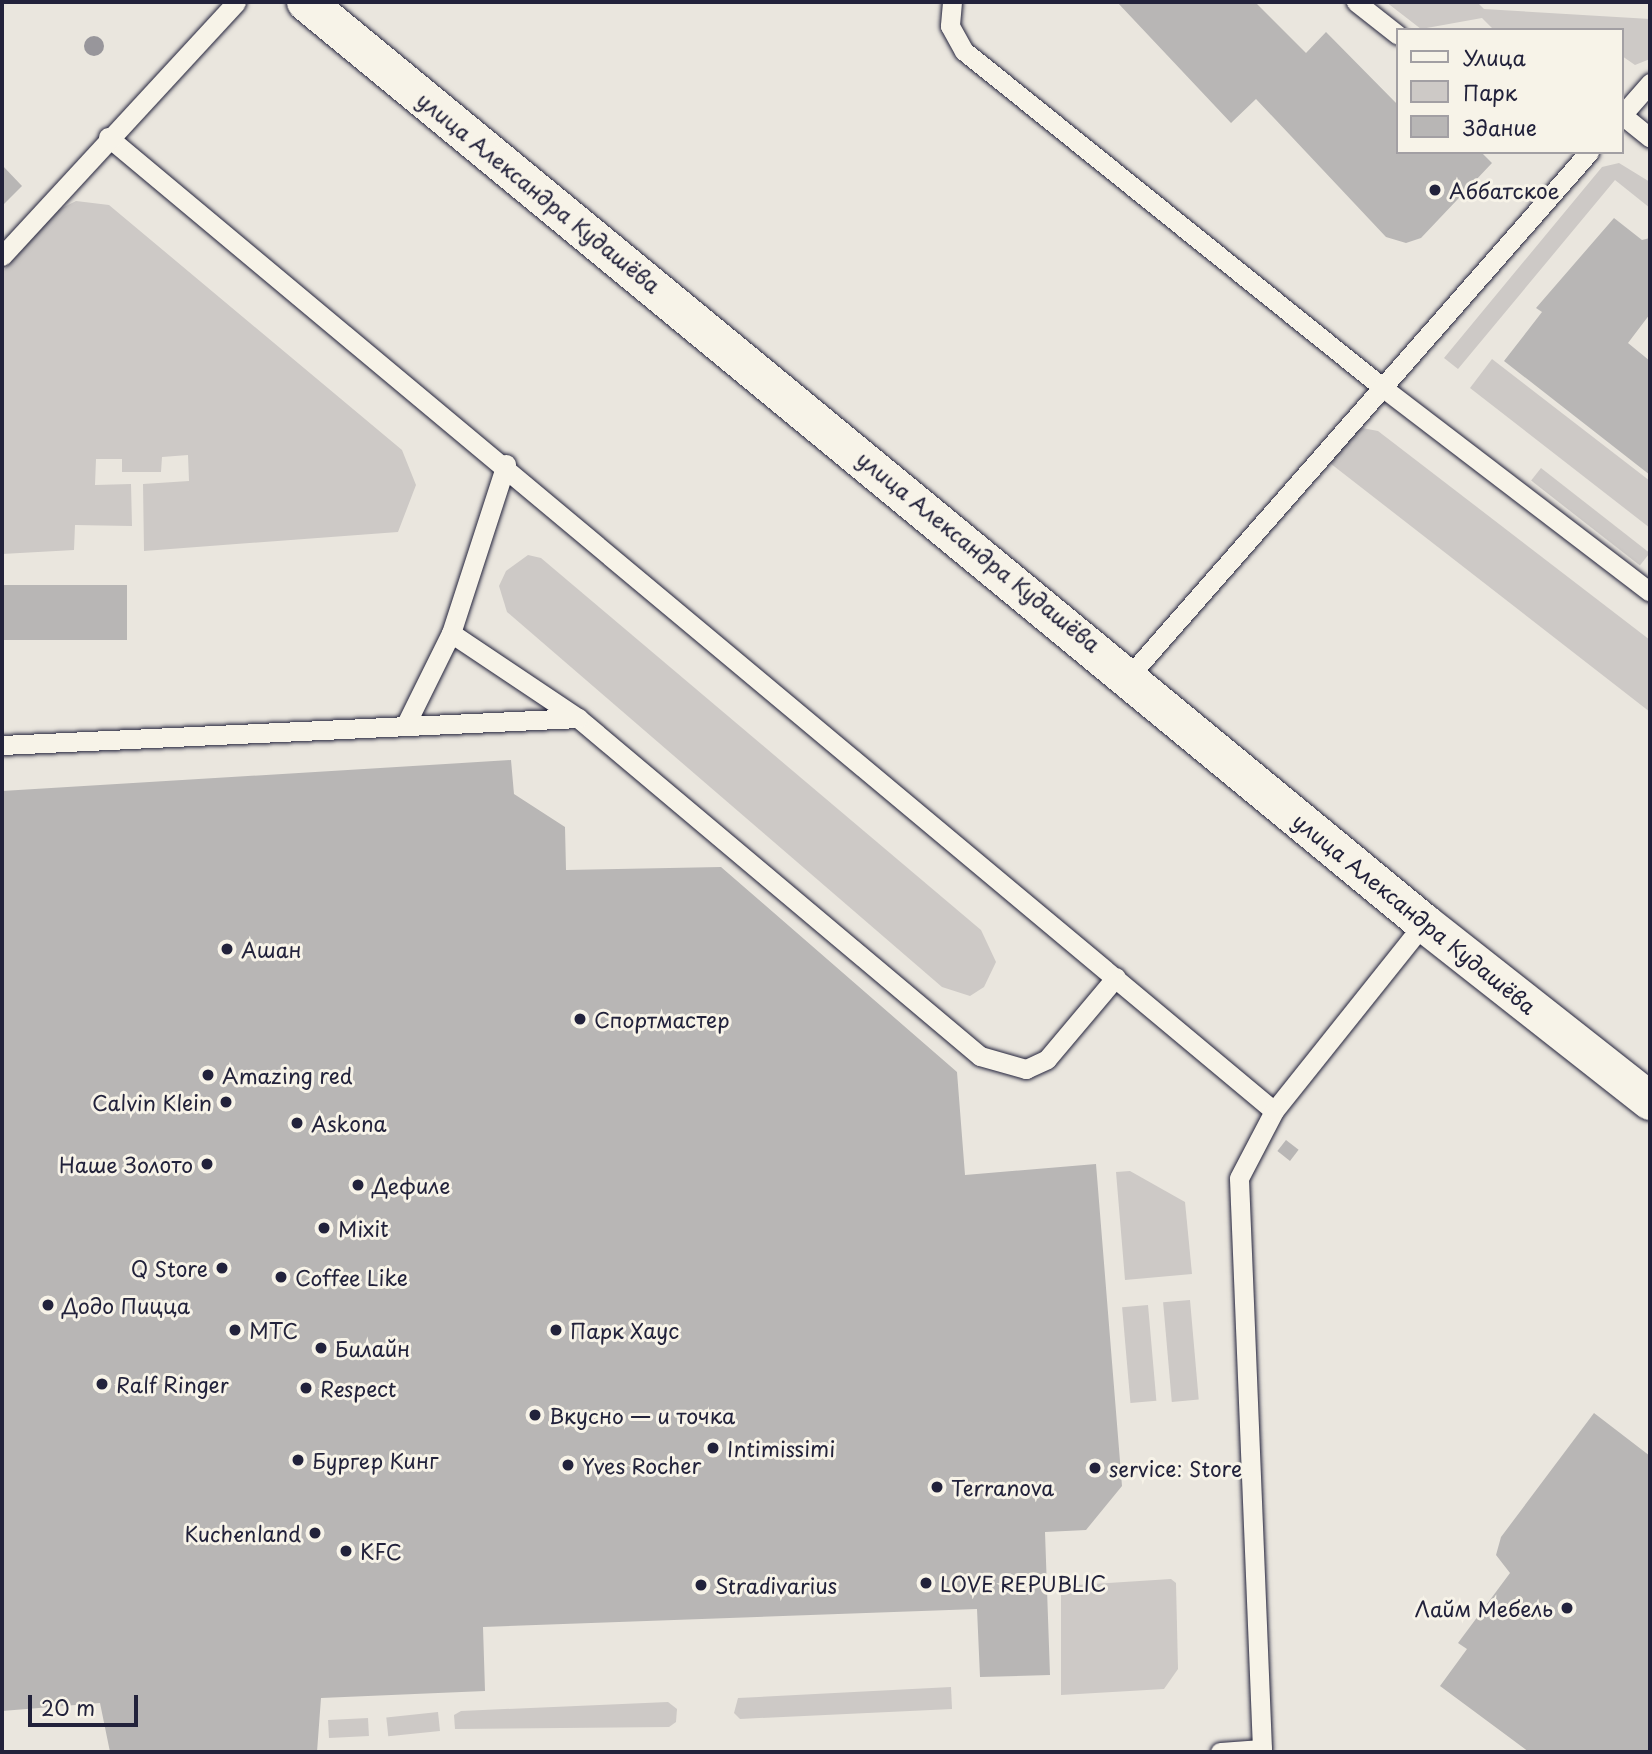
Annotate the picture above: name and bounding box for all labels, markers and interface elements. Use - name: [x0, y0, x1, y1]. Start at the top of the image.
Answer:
- legend: [1396, 28, 1624, 154]
- text: Улица: [1463, 41, 1526, 73]
- text: Парк: [1463, 76, 1517, 108]
- street label: улица Александра Кудашёва: [412, 86, 666, 298]
- text: Здание: [1463, 111, 1537, 143]
- place label: Аббатское: [1449, 177, 1560, 203]
- marker: Аббатское: [1427, 182, 1443, 198]
- street label: улица Александра Кудашёва: [852, 445, 1106, 657]
- street label: улица Александра Кудашёва: [1288, 807, 1542, 1019]
- place label: Ашан: [241, 936, 302, 962]
- marker: Ашан: [219, 941, 235, 957]
- place label: Спортмастер: [594, 1006, 730, 1032]
- marker: Спортмастер: [572, 1011, 588, 1027]
- place label: Amazing red: [222, 1062, 352, 1088]
- marker: Amazing red: [200, 1067, 216, 1083]
- place label: Calvin Klein: [93, 1089, 212, 1115]
- marker: Calvin Klein: [218, 1094, 234, 1110]
- place label: Askona: [311, 1110, 387, 1136]
- marker: Askona: [289, 1115, 305, 1131]
- place label: Наше Золото: [59, 1151, 193, 1177]
- marker: Наше Золото: [199, 1156, 215, 1172]
- place label: Дефиле: [372, 1172, 450, 1198]
- marker: Дефиле: [350, 1177, 366, 1193]
- place label: Mixit: [338, 1215, 389, 1241]
- marker: Mixit: [316, 1220, 332, 1236]
- place label: Q Store: [131, 1255, 208, 1281]
- marker: Q Store: [214, 1260, 230, 1276]
- place label: Coffee Like: [295, 1264, 410, 1290]
- marker: Coffee Like: [273, 1269, 289, 1285]
- place label: Додо Пицца: [62, 1292, 190, 1318]
- marker: Додо Пицца: [40, 1297, 56, 1313]
- place label: МТС: [249, 1317, 298, 1343]
- place label: Парк Хаус: [570, 1317, 680, 1343]
- marker: МТС: [227, 1322, 243, 1338]
- marker: Парк Хаус: [548, 1322, 564, 1338]
- place label: Билайн: [335, 1335, 410, 1361]
- marker: Билайн: [313, 1340, 329, 1356]
- place label: Ralf Ringer: [116, 1371, 230, 1397]
- place label: Respect: [320, 1375, 396, 1401]
- marker: Ralf Ringer: [94, 1376, 110, 1392]
- marker: Respect: [298, 1380, 314, 1396]
- place label: Вкусно — и точка: [549, 1402, 737, 1428]
- marker: Вкусно — и точка: [527, 1407, 543, 1423]
- place label: Intimissimi: [727, 1435, 835, 1461]
- marker: Intimissimi: [705, 1440, 721, 1456]
- place label: Бургер Кинг: [312, 1447, 438, 1473]
- marker: Бургер Кинг: [290, 1452, 306, 1468]
- place label: Yves Rocher: [582, 1452, 701, 1478]
- place label: service: Store: [1109, 1455, 1243, 1481]
- marker: Yves Rocher: [560, 1457, 576, 1473]
- marker: service: Store: [1087, 1460, 1103, 1476]
- place label: Terranova: [951, 1474, 1054, 1500]
- marker: Terranova: [929, 1479, 945, 1495]
- place label: Kuchenland: [185, 1520, 301, 1546]
- marker: Kuchenland: [307, 1525, 323, 1541]
- place label: KFC: [360, 1538, 402, 1564]
- marker: KFC: [338, 1543, 354, 1559]
- place label: LOVE REPUBLIC: [940, 1570, 1108, 1596]
- place label: Stradivarius: [715, 1572, 837, 1598]
- marker: LOVE REPUBLIC: [918, 1575, 934, 1591]
- marker: Stradivarius: [693, 1577, 709, 1593]
- place label: Лайм Мебель: [1413, 1595, 1553, 1621]
- marker: Лайм Мебель: [1559, 1600, 1575, 1616]
- scale bar: [32, 1680, 142, 1724]
- text: 20 m: [41, 1691, 95, 1723]

